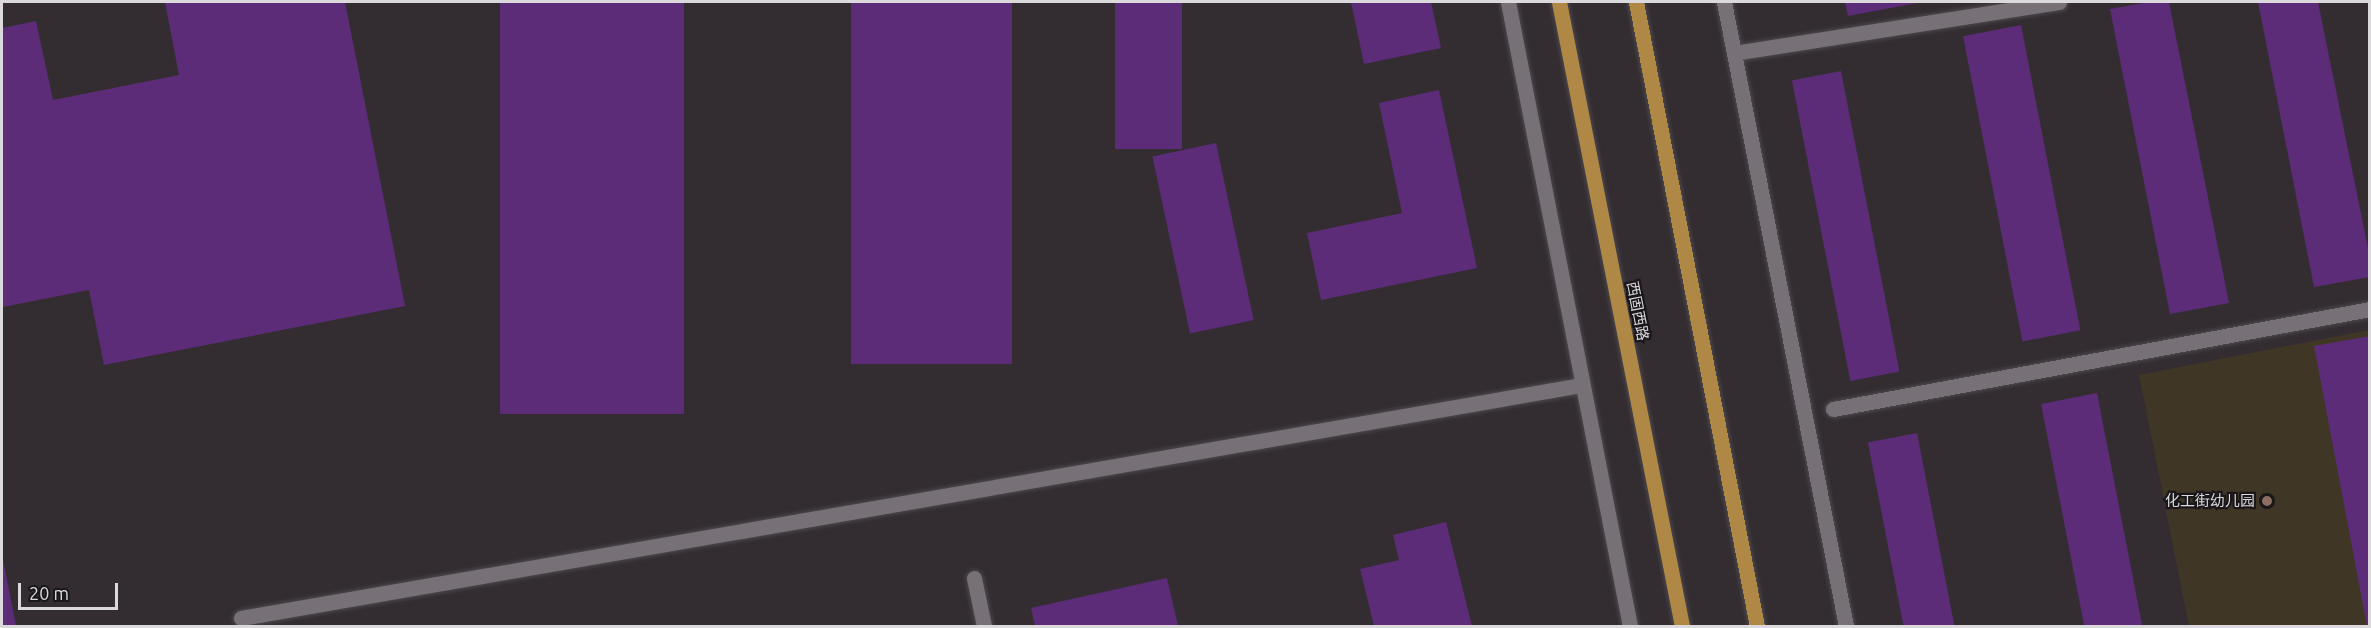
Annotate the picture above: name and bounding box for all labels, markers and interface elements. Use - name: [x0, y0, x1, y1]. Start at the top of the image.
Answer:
- street label: 西固西路: [1623, 280, 1653, 342]
- place label: 化工街幼儿园: [2165, 492, 2255, 510]
- marker: 化工街幼儿园: [2260, 494, 2274, 508]
- scale bar: [21, 571, 122, 609]
- text: 20 m: [29, 583, 69, 603]

